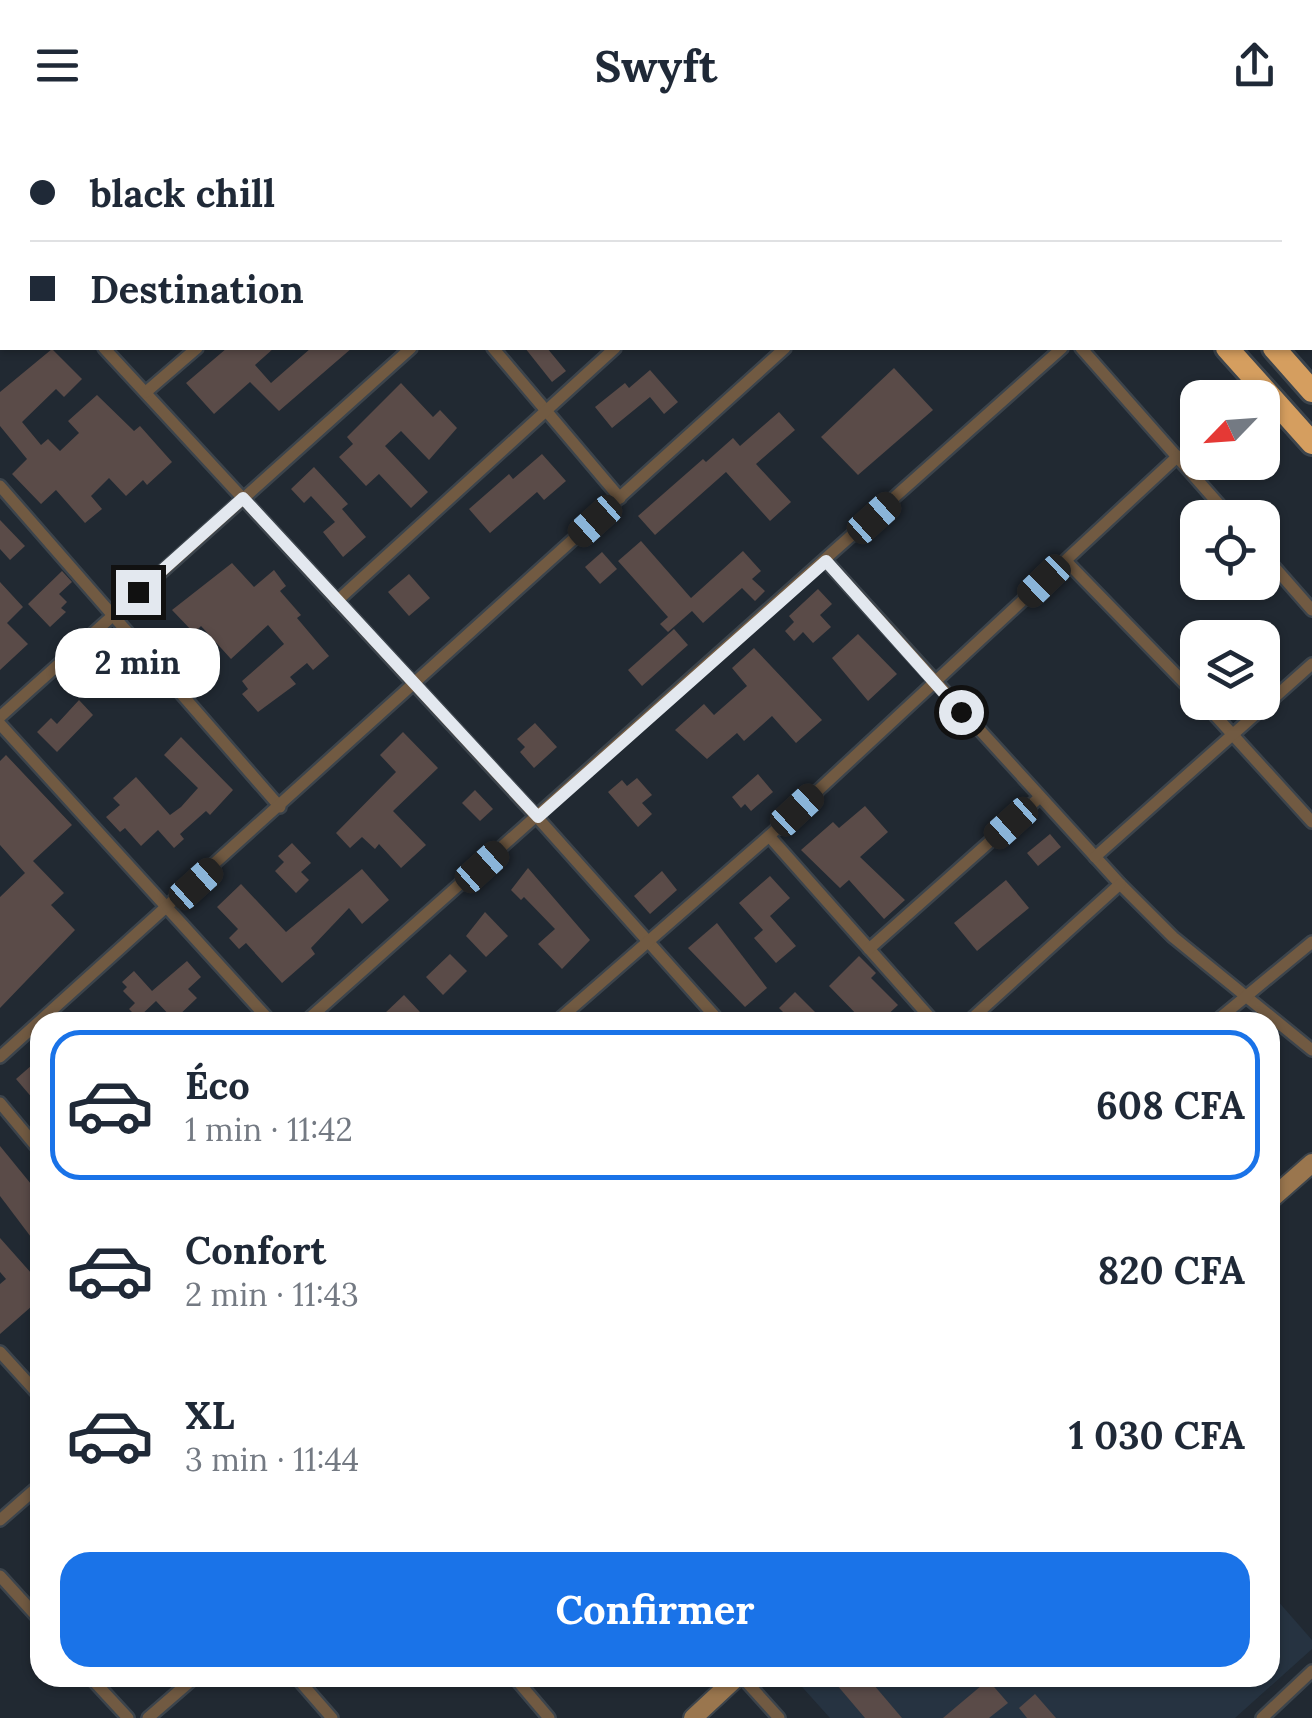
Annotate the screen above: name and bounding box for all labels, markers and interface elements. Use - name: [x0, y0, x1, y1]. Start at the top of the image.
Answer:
- text: Swyft: [595, 37, 717, 94]
- icon: menu: [30, 38, 85, 93]
- icon: share: [1227, 38, 1282, 93]
- text: black chill: [90, 169, 275, 217]
- text: Destination: [90, 265, 304, 313]
- north arrow: [1180, 380, 1280, 480]
- map controls: [1180, 380, 1280, 720]
- car: [842, 487, 906, 549]
- car: [563, 490, 627, 552]
- button: locate: [1180, 500, 1280, 600]
- car: [1012, 549, 1076, 613]
- route end: [116, 570, 161, 615]
- button: layers: [1180, 620, 1280, 720]
- callout: 2 min: [56, 627, 220, 697]
- text: 2 min: [95, 642, 180, 683]
- route start: [939, 690, 984, 735]
- car: [765, 779, 829, 841]
- car: [979, 792, 1043, 854]
- car: [450, 836, 514, 898]
- car: [164, 853, 228, 915]
- icon: car: [65, 1060, 155, 1150]
- text: Éco: [185, 1061, 250, 1109]
- text: 608 CFA: [1096, 1081, 1245, 1129]
- text: 1 min · 11:42: [185, 1109, 353, 1150]
- icon: car: [65, 1225, 155, 1315]
- text: Confort: [185, 1226, 326, 1274]
- text: 820 CFA: [1098, 1246, 1245, 1294]
- text: 2 min · 11:43: [185, 1274, 359, 1315]
- icon: car: [65, 1390, 155, 1480]
- text: XL: [185, 1391, 235, 1439]
- text: 1 030 CFA: [1069, 1411, 1245, 1459]
- text: 3 min · 11:44: [185, 1439, 359, 1480]
- button: Confirmer: [60, 1552, 1250, 1667]

